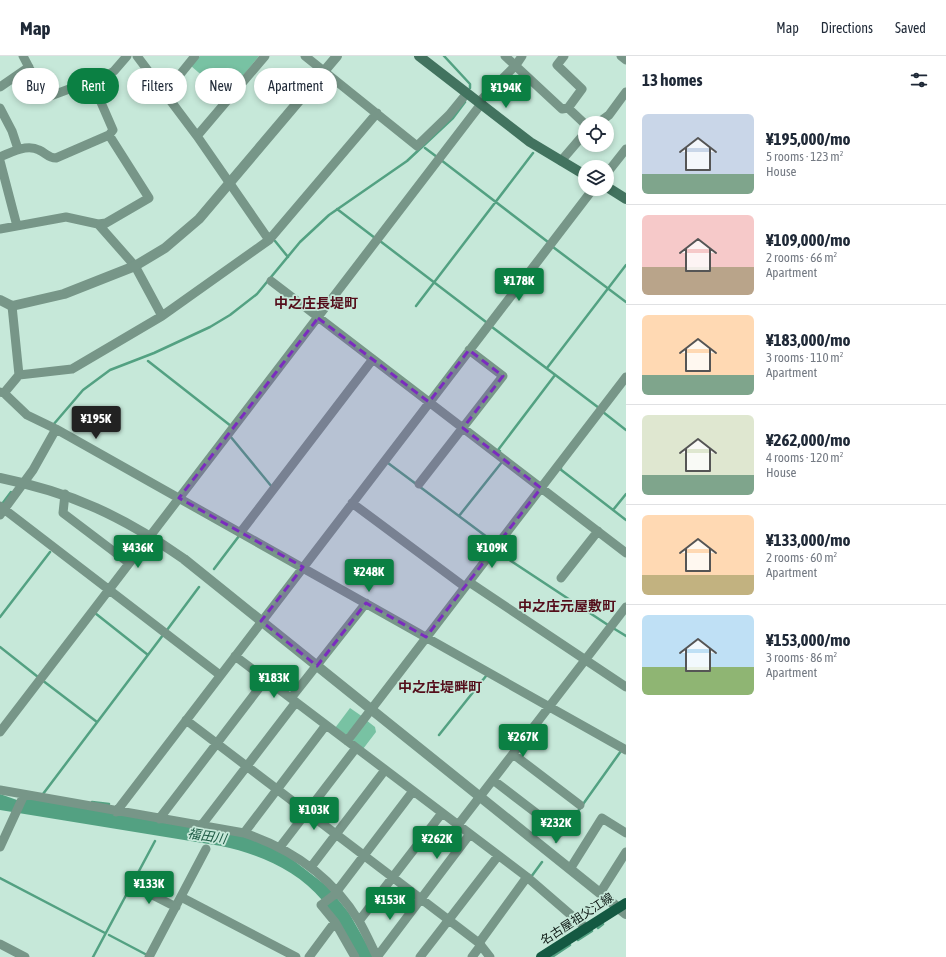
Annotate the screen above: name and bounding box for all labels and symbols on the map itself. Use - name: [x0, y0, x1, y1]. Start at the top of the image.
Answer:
- pin: ¥194K: [478, 75, 534, 109]
- pin: ¥178K: [491, 268, 547, 302]
- district label: 中之庄長堤町: [274, 295, 358, 311]
- pin: ¥195K: [68, 406, 124, 440]
- pin: ¥436K: [110, 535, 166, 569]
- pin: ¥109K: [464, 535, 520, 569]
- pin: ¥248K: [341, 559, 397, 593]
- district label: 中之庄元屋敷町: [518, 598, 616, 614]
- pin: ¥183K: [246, 665, 302, 699]
- district label: 中之庄堤畔町: [398, 679, 482, 695]
- pin: ¥267K: [495, 724, 551, 758]
- pin: ¥103K: [286, 797, 342, 831]
- pin: ¥232K: [528, 810, 584, 844]
- water label: 福田川: [187, 826, 229, 847]
- pin: ¥262K: [409, 826, 465, 860]
- pin: ¥133K: [121, 871, 177, 905]
- pin: ¥153K: [362, 887, 418, 921]
- street label: 名古屋祖父江線: [538, 890, 616, 948]

